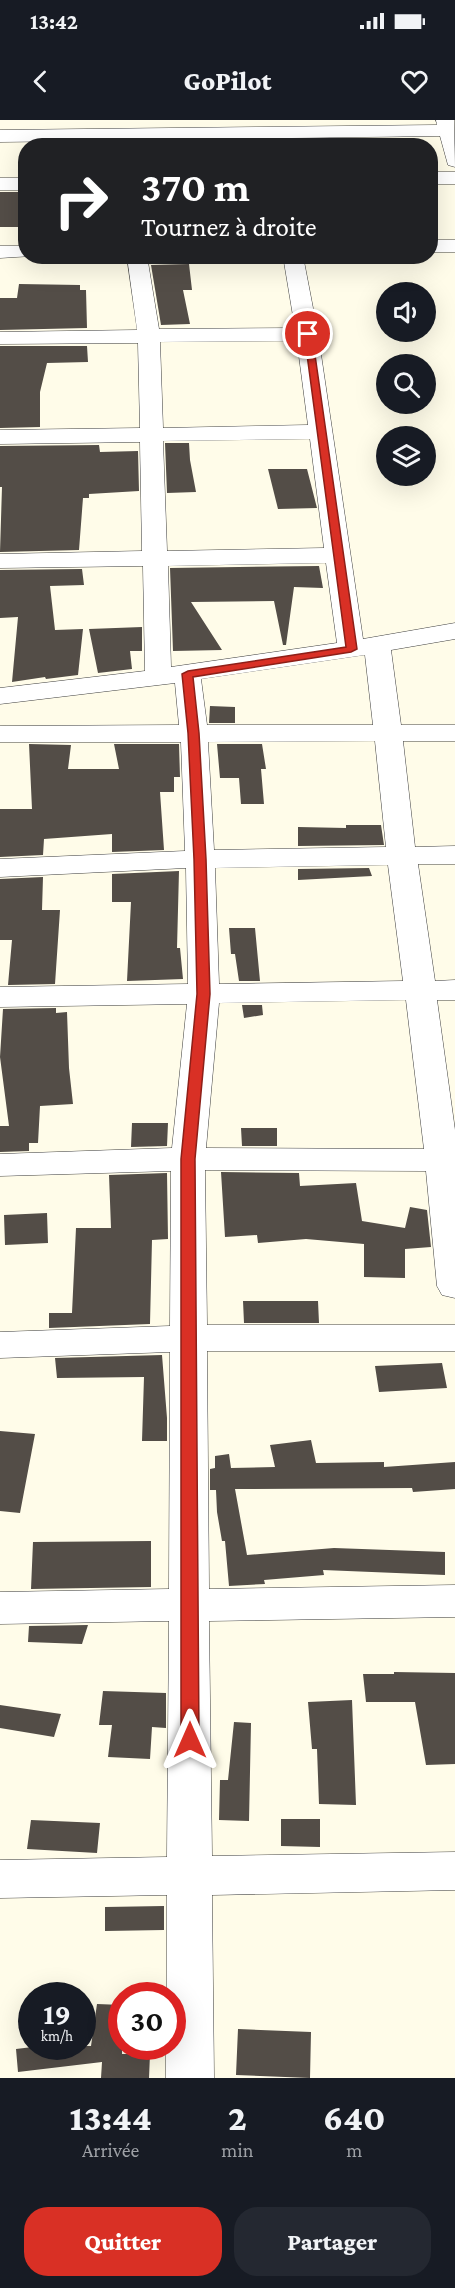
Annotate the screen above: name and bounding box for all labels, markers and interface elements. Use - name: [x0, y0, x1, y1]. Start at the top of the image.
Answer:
- text: 13:42: [30, 9, 78, 34]
- icon: back: [24, 65, 57, 98]
- icon: heart: [398, 65, 431, 98]
- text: GoPilot: [183, 66, 272, 96]
- icon: right: [42, 162, 120, 240]
- text: 370 m: [141, 163, 250, 210]
- text: Tournez à droite: [141, 212, 317, 242]
- map controls: [376, 282, 436, 486]
- button: sound: [376, 282, 436, 342]
- pin: [282, 308, 333, 359]
- icon: arrive: [291, 317, 324, 350]
- button: search: [376, 354, 436, 414]
- button: layers: [376, 426, 436, 486]
- position arrow: [158, 1708, 222, 1772]
- speed limit sign: 30: [108, 1982, 186, 2060]
- text: 19: [43, 1997, 71, 2030]
- text: km/h: [41, 2028, 73, 2044]
- text: 13:44: [70, 2098, 152, 2138]
- text: 2: [228, 2098, 247, 2138]
- text: 640: [323, 2098, 385, 2138]
- text: Arrivée: [82, 2139, 139, 2161]
- text: min: [221, 2139, 253, 2161]
- text: m: [346, 2139, 362, 2161]
- button: Quitter: [24, 2207, 222, 2276]
- button: Partager: [234, 2207, 431, 2276]

